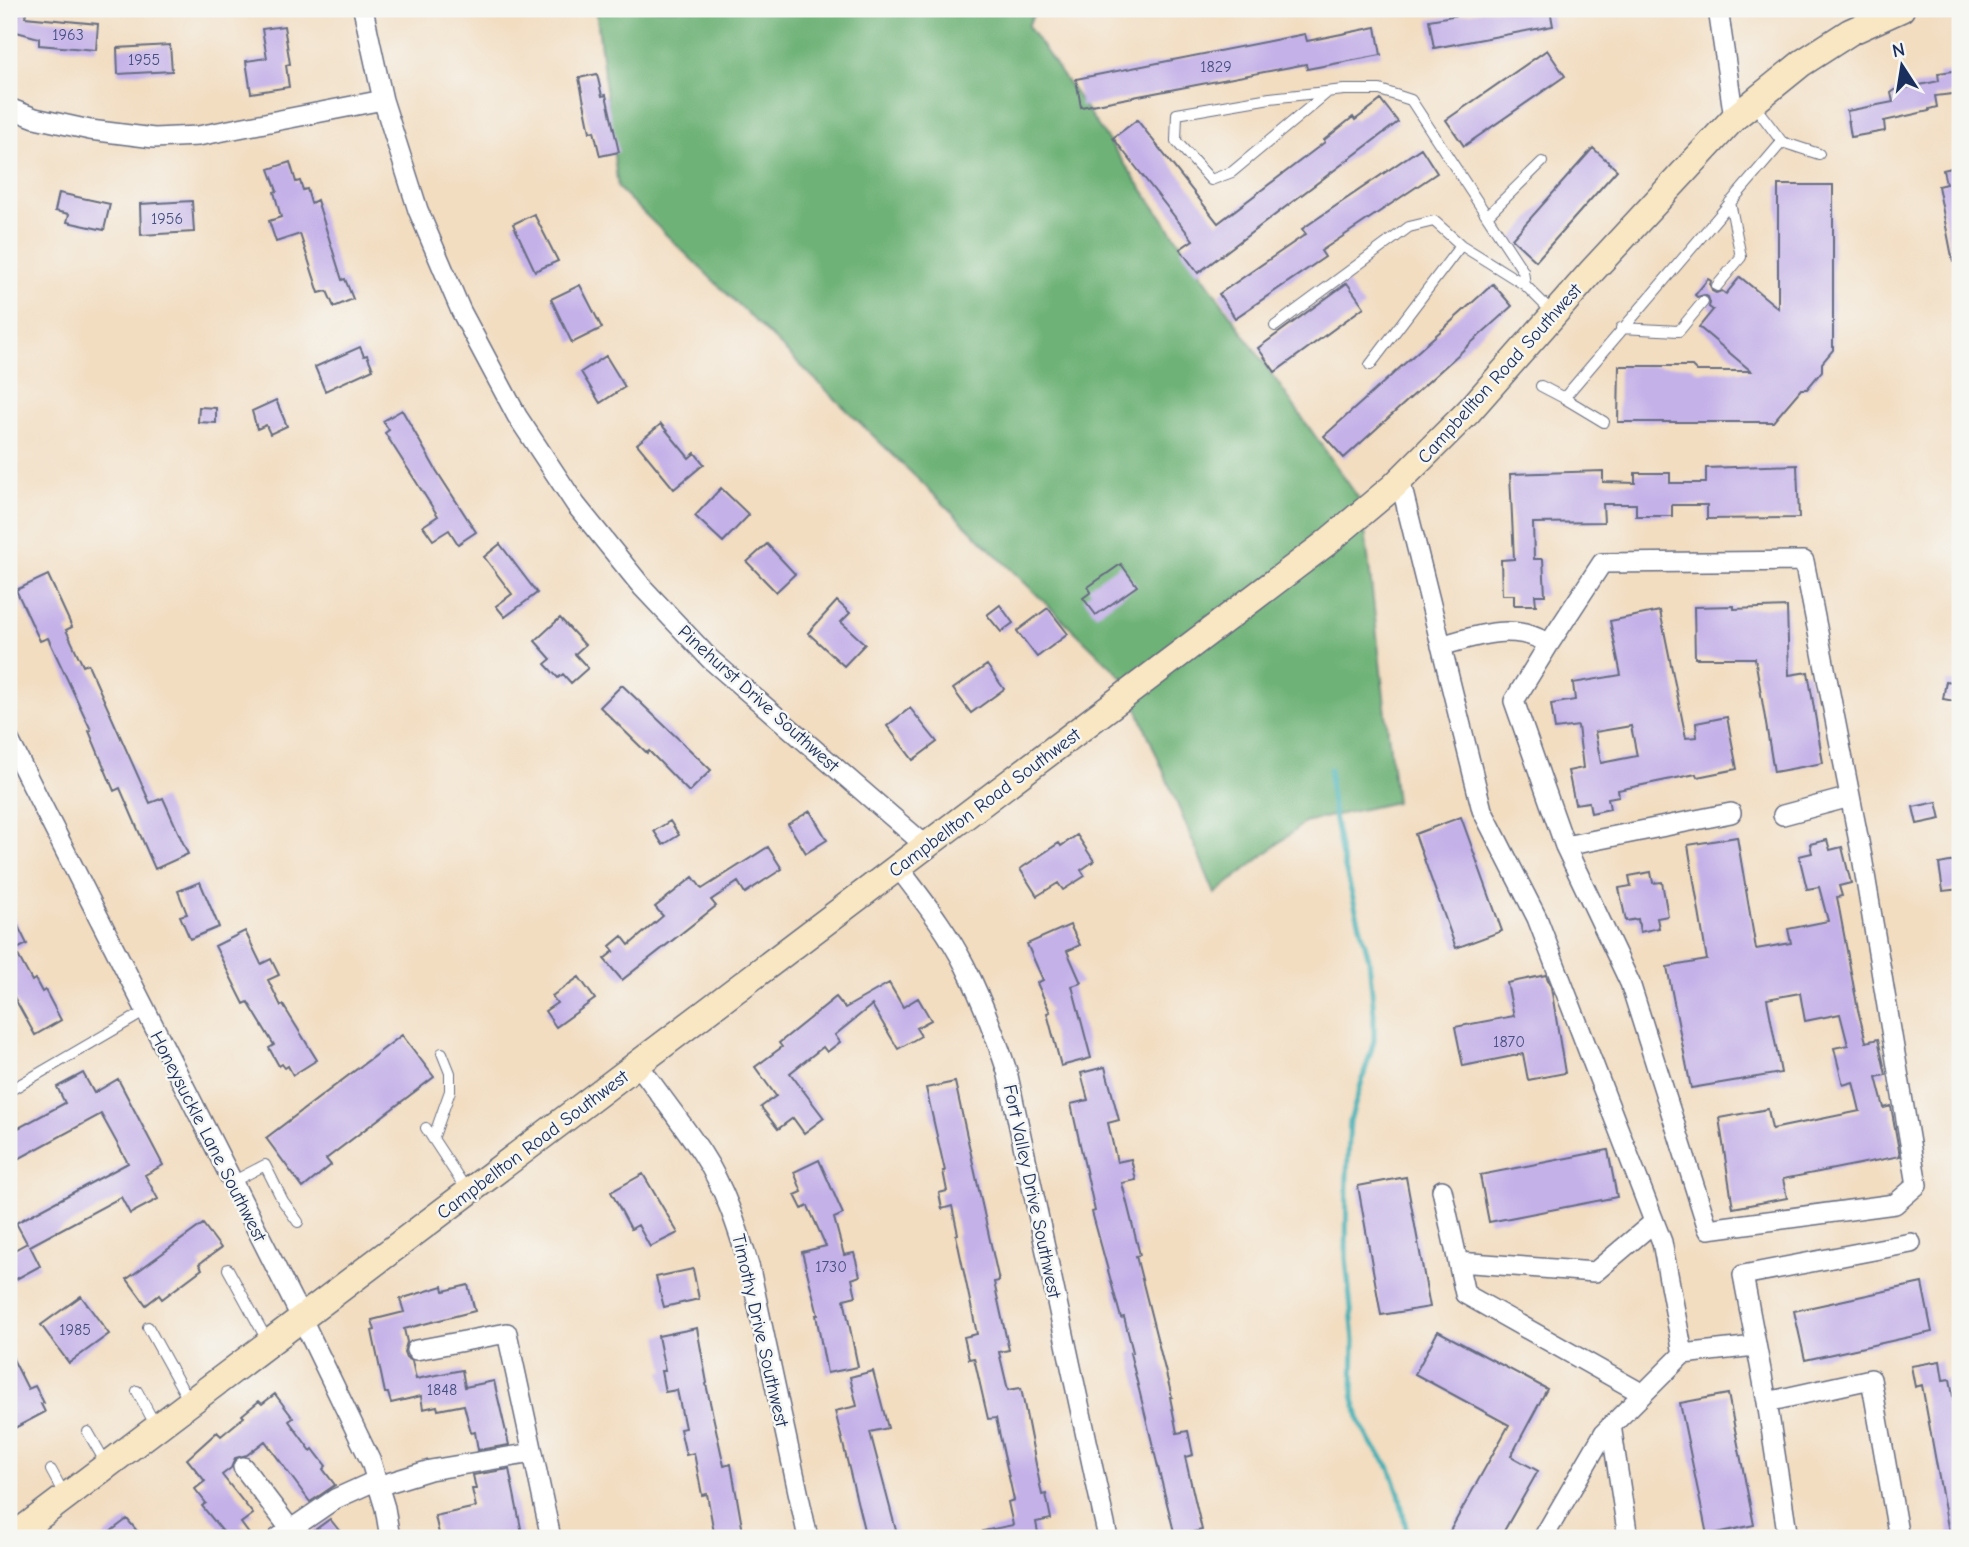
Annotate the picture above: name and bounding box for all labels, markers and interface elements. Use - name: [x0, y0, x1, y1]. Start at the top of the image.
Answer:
- house number: 1963: [52, 26, 84, 44]
- north arrow: [1868, 32, 1938, 102]
- text: N: [1890, 38, 1907, 62]
- house number: 1955: [128, 51, 160, 69]
- house number: 1829: [1200, 58, 1232, 76]
- house number: 1956: [151, 210, 183, 228]
- street label: Campbellton Road Southwest: [1413, 279, 1587, 468]
- street label: Pinehurst Drive Southwest: [673, 621, 844, 777]
- street label: Campbellton Road Southwest: [884, 723, 1085, 882]
- street label: Honeysuckle Lane Southwest: [145, 1027, 271, 1246]
- house number: 1870: [1493, 1033, 1525, 1051]
- street label: Campbellton Road Southwest: [432, 1065, 633, 1224]
- street label: Fort Valley Drive Southwest: [999, 1082, 1066, 1301]
- street label: Timothy Drive Southwest: [727, 1232, 793, 1429]
- house number: 1730: [815, 1258, 847, 1276]
- house number: 1985: [59, 1321, 91, 1339]
- house number: 1848: [427, 1381, 457, 1399]

